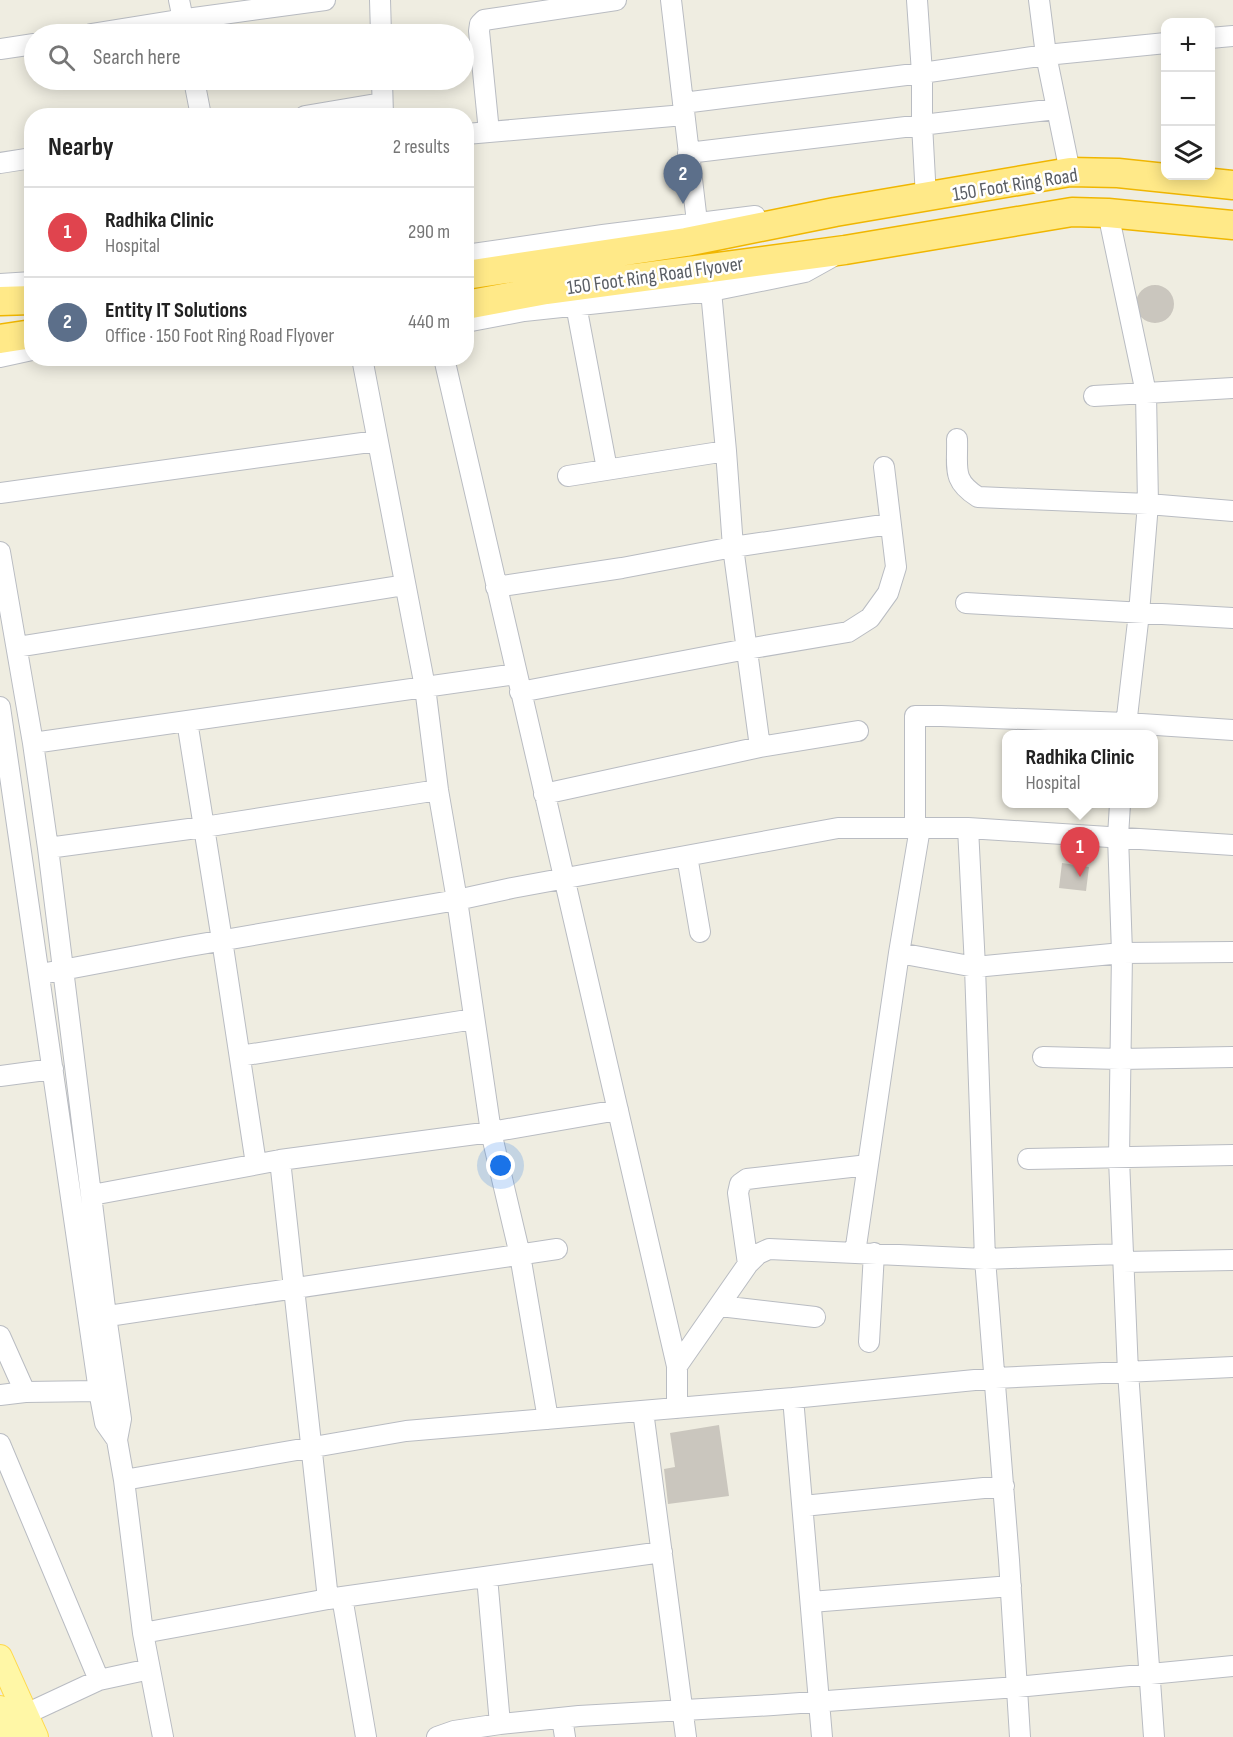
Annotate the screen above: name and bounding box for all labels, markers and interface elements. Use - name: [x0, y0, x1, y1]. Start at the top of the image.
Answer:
- map controls: [1161, 18, 1215, 180]
- button: +: [1161, 18, 1215, 72]
- search box: [24, 24, 474, 90]
- icon: search: [45, 41, 78, 74]
- text: Search here: [93, 44, 180, 71]
- button: −: [1161, 72, 1215, 126]
- button: layers: [1161, 126, 1215, 180]
- text: Nearby: [48, 132, 114, 163]
- text: 2 results: [393, 135, 450, 159]
- pin: 2: [664, 154, 702, 204]
- street label: 150 Foot Ring Road: [951, 163, 1079, 207]
- text: Radhika Clinic: [105, 207, 214, 234]
- text: 1: [64, 220, 71, 244]
- text: 290 m: [408, 220, 450, 244]
- text: Hospital: [105, 234, 160, 258]
- street label: 150 Foot Ring Road Flyover: [565, 252, 745, 300]
- text: Entity IT Solutions: [105, 297, 247, 324]
- text: 2: [63, 310, 72, 334]
- text: 440 m: [408, 310, 450, 334]
- text: Office · 150 Foot Ring Road Flyover: [105, 324, 334, 348]
- popup: [1002, 730, 1158, 808]
- text: Radhika Clinic: [1025, 744, 1135, 771]
- text: Hospital: [1025, 771, 1081, 795]
- pin: 1: [1060, 828, 1100, 877]
- your location: [486, 1151, 515, 1180]

